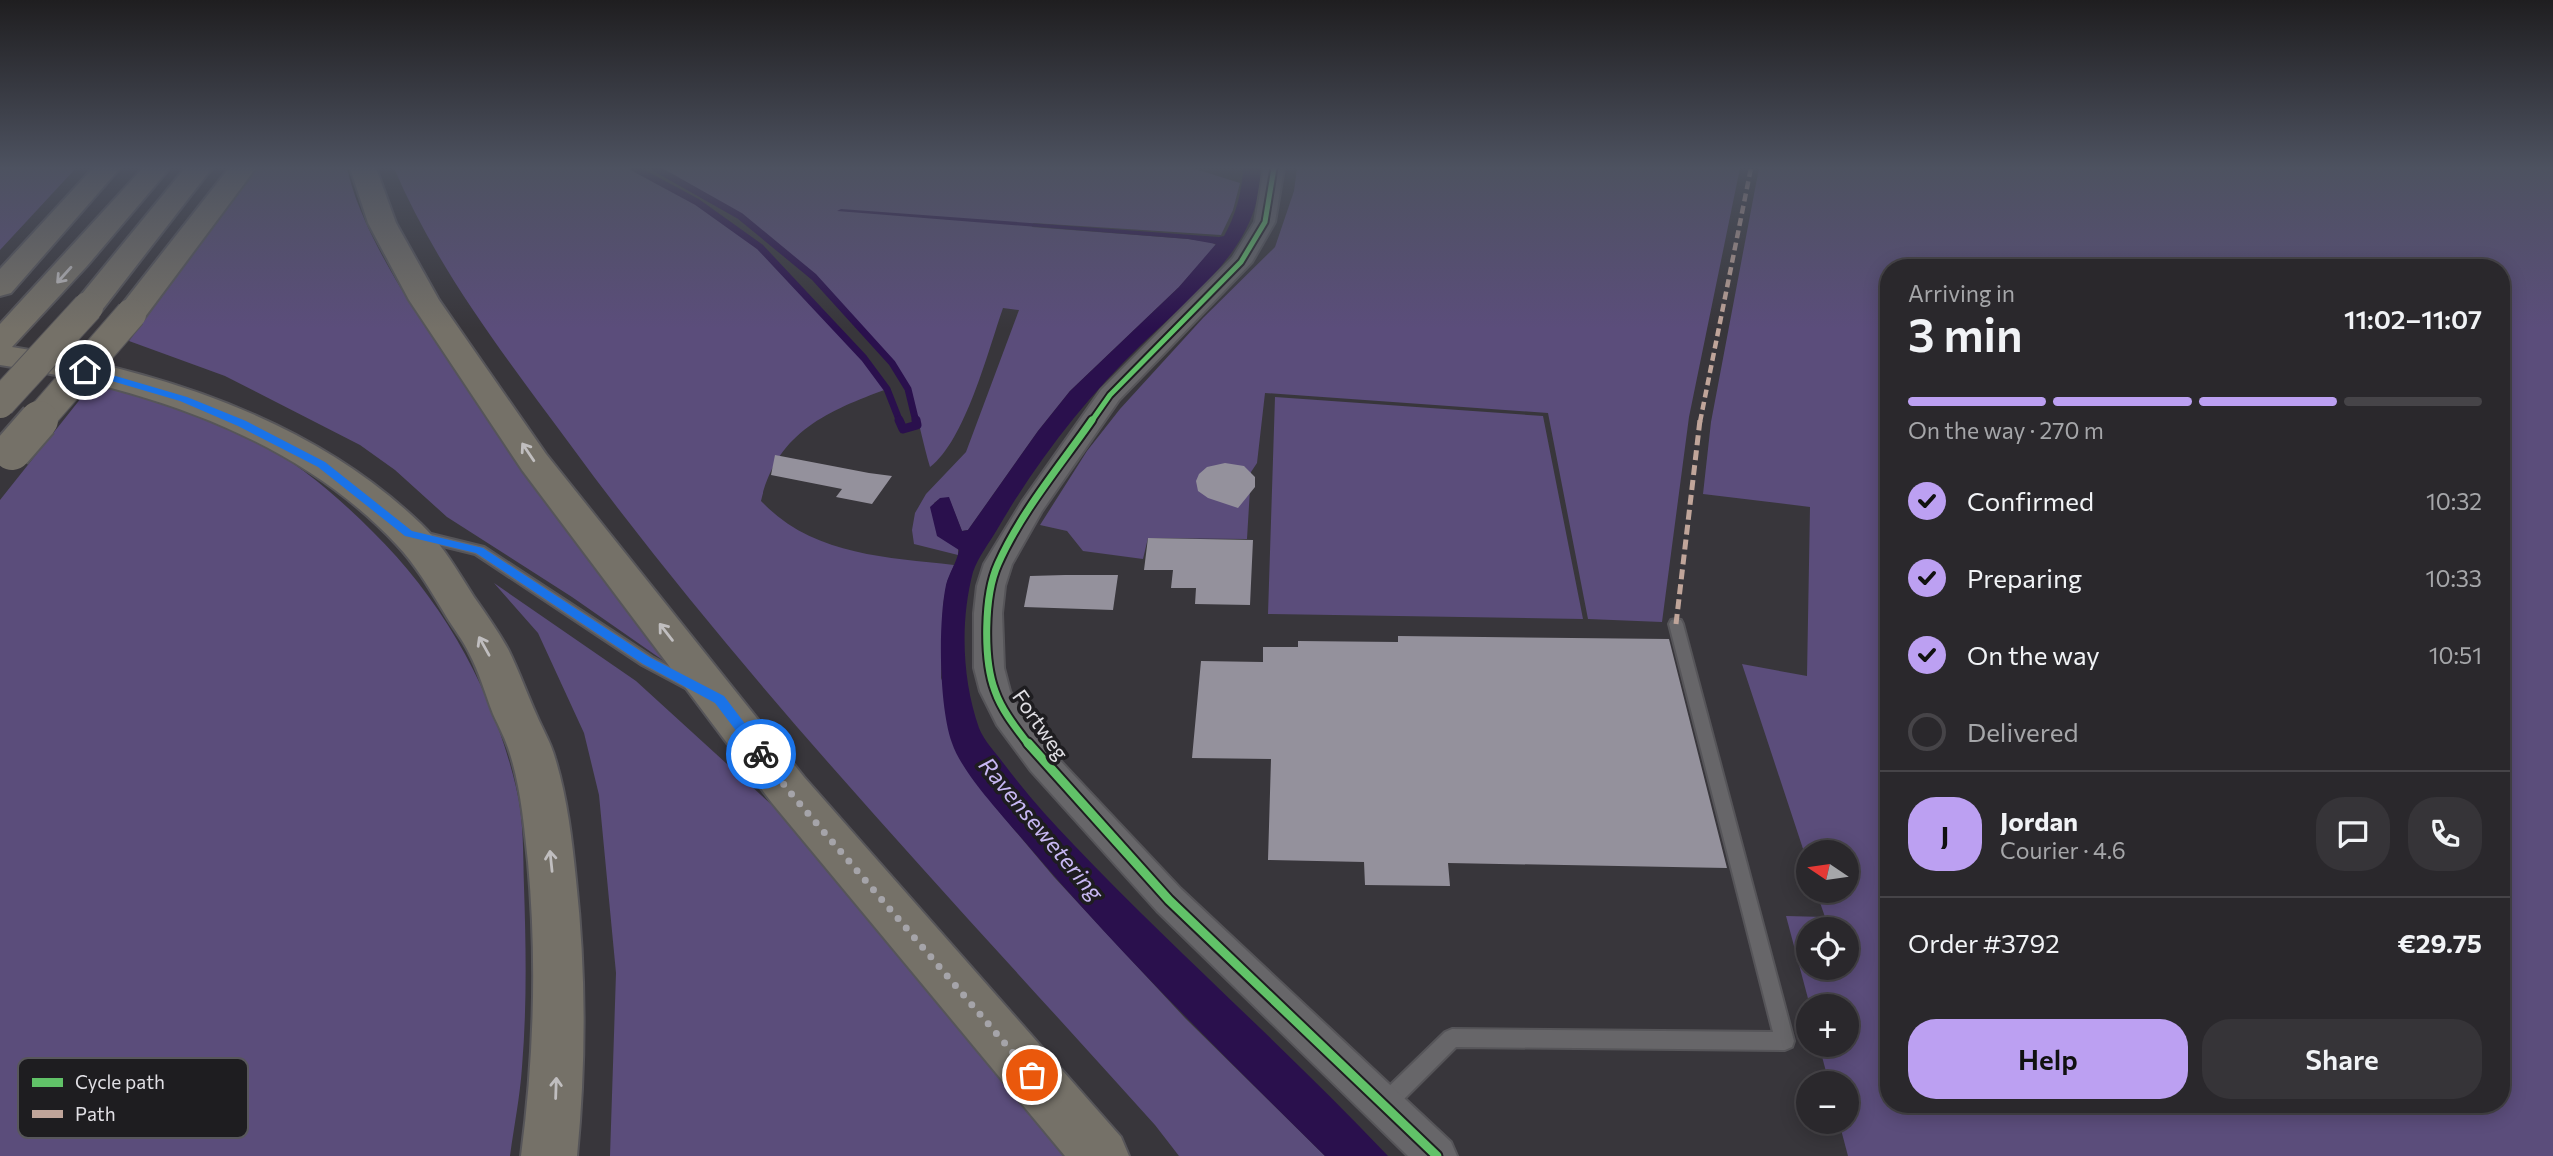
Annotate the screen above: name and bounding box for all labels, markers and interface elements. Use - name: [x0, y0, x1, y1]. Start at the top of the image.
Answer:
- one-way arrow: [55, 266, 72, 283]
- text: Arriving in: [1908, 279, 2015, 307]
- text: 11:02–11:07: [2344, 303, 2482, 334]
- text: 3 min: [1908, 305, 2023, 361]
- pin: [55, 340, 115, 400]
- icon: home: [66, 351, 104, 389]
- text: On the way · 270 m: [1908, 416, 2104, 444]
- one-way arrow: [521, 443, 535, 462]
- icon: check: [1908, 482, 1946, 520]
- text: Confirmed: [1967, 485, 2094, 516]
- text: 10:32: [2426, 487, 2482, 515]
- icon: check: [1908, 559, 1946, 597]
- text: Preparing: [1967, 562, 2082, 593]
- text: 10:33: [2426, 564, 2482, 592]
- one-way arrow: [659, 624, 674, 642]
- one-way arrow: [477, 636, 491, 656]
- icon: check: [1908, 636, 1946, 674]
- text: On the way: [1967, 639, 2100, 670]
- text: 10:51: [2429, 641, 2482, 669]
- street label: Fortweg: [1008, 684, 1074, 764]
- text: Delivered: [1967, 716, 2078, 747]
- courier: [726, 719, 796, 789]
- icon: bike: [742, 735, 780, 773]
- water label: Ravensewetering: [974, 751, 1111, 907]
- button: chat: [2316, 797, 2390, 871]
- button: phone: [2408, 797, 2482, 871]
- text: Jordan: [2000, 805, 2078, 836]
- text: J: [1941, 819, 1949, 850]
- text: Courier · 4.6: [2000, 836, 2126, 864]
- north arrow: [1796, 840, 1858, 903]
- map controls: [1796, 840, 1859, 1134]
- one-way arrow: [544, 850, 557, 873]
- button: locate: [1796, 917, 1859, 980]
- text: Order #3792: [1908, 927, 2060, 958]
- text: €29.75: [2397, 927, 2482, 958]
- button: +: [1796, 994, 1859, 1057]
- button: Help: [1908, 1019, 2188, 1099]
- button: Share: [2202, 1019, 2482, 1099]
- pin: [1002, 1045, 1062, 1105]
- icon: bag: [1013, 1056, 1051, 1094]
- legend: [18, 1058, 248, 1138]
- text: Cycle path: [75, 1070, 165, 1093]
- button: −: [1796, 1071, 1859, 1134]
- one-way arrow: [550, 1077, 563, 1100]
- text: Path: [75, 1102, 116, 1125]

